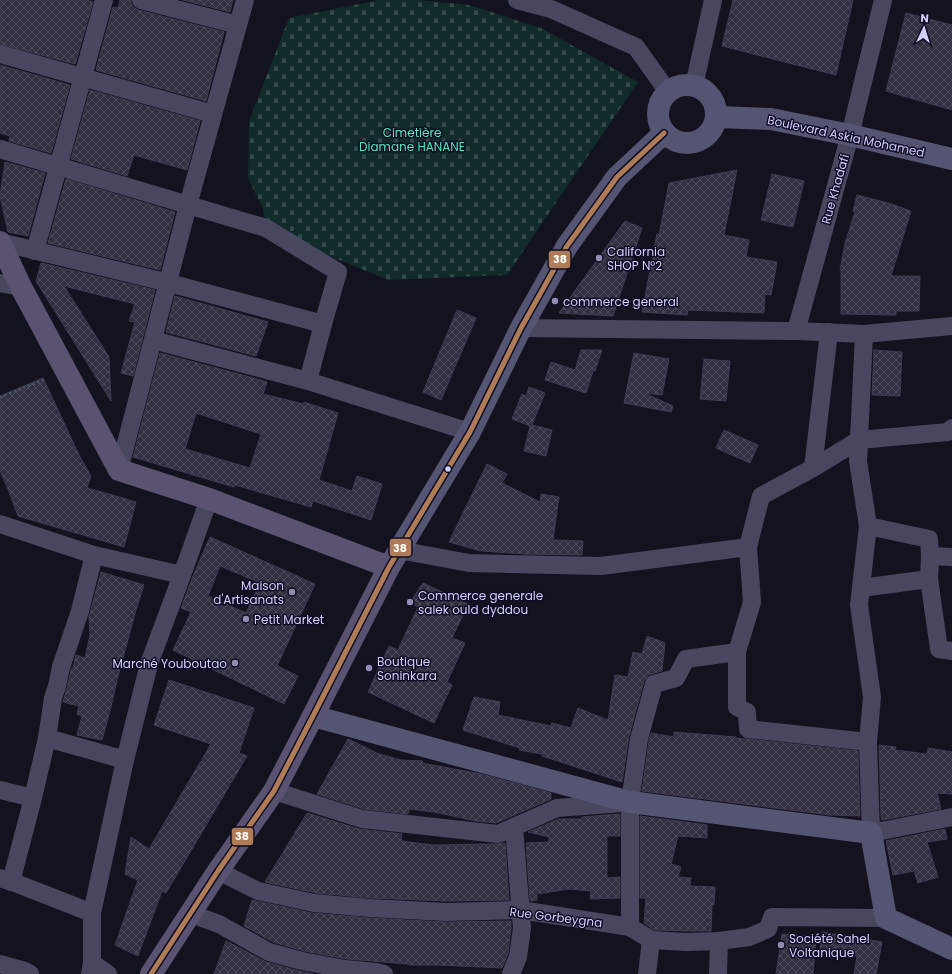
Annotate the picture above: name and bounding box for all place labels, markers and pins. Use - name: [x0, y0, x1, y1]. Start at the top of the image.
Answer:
- place label: California SHOP N°2: [607, 243, 665, 274]
- marker: California SHOP N°2: [594, 253, 604, 263]
- place label: commerce general: [563, 293, 679, 310]
- marker: commerce general: [550, 296, 560, 306]
- unlabelled marker: [443, 464, 453, 474]
- place label: Maison d'Artisanats: [213, 577, 284, 608]
- marker: Maison d'Artisanats: [287, 587, 297, 597]
- place label: Commerce generale salek ould dyddou: [418, 587, 543, 618]
- marker: Commerce generale salek ould dyddou: [405, 597, 415, 607]
- place label: Petit Market: [254, 611, 324, 628]
- marker: Petit Market: [241, 614, 251, 624]
- place label: Boutique Soninkara: [377, 653, 437, 684]
- place label: Marché Youboutao: [112, 655, 227, 672]
- marker: Marché Youboutao: [230, 658, 240, 668]
- marker: Boutique Soninkara: [364, 663, 374, 673]
- place label: Société Sahel Voltanique: [789, 930, 870, 961]
- marker: Société Sahel Voltanique: [776, 940, 786, 950]

